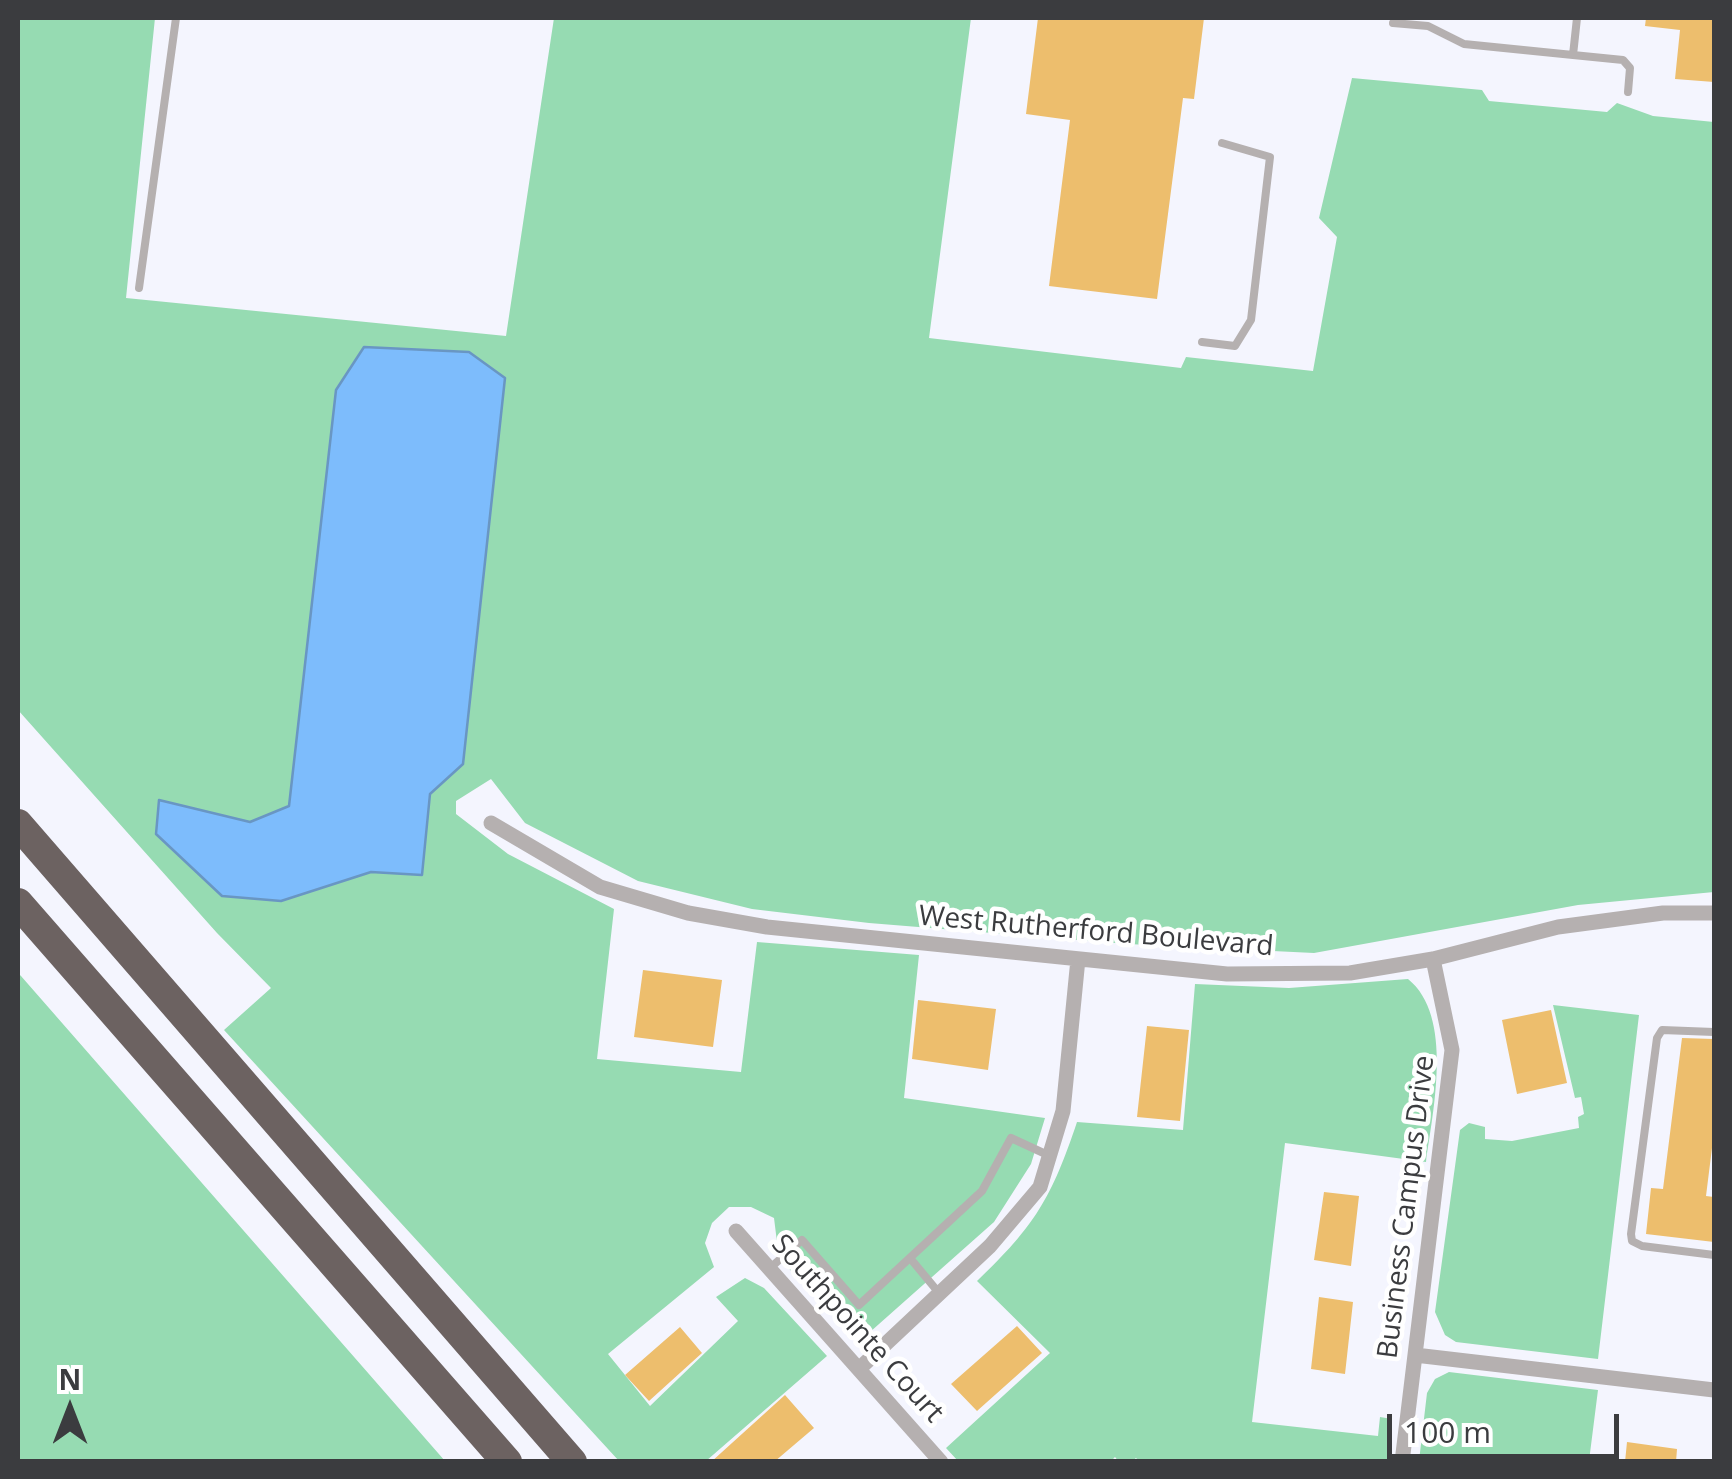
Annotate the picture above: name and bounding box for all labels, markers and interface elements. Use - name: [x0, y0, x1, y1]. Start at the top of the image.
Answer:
- street label: West Rutherford Boulevard: [917, 900, 1275, 964]
- street label: Business Campus Drive: [1372, 1054, 1442, 1360]
- street label: Southpointe Court: [764, 1228, 950, 1430]
- north arrow: [20, 1359, 120, 1459]
- text: N: [59, 1360, 81, 1398]
- scale bar: [1392, 1394, 1624, 1456]
- text: 100 m: [1404, 1411, 1491, 1452]

